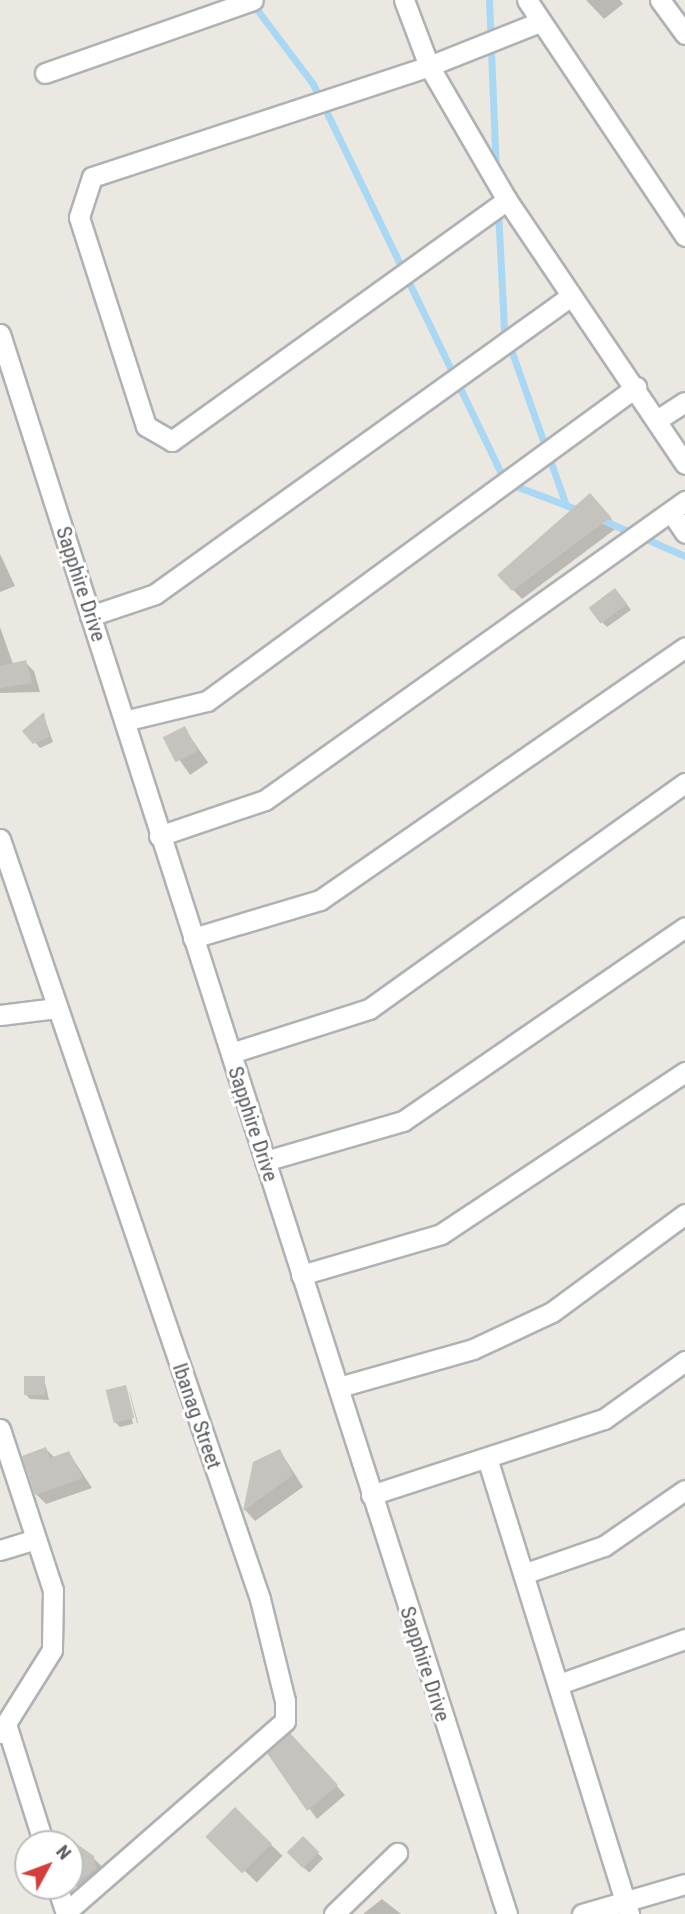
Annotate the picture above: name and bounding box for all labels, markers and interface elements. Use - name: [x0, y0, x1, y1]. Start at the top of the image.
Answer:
- street label: Sapphire Drive: [51, 523, 111, 645]
- street label: Sapphire Drive: [223, 1063, 283, 1185]
- street label: Ibanag Street: [167, 1360, 227, 1472]
- street label: Sapphire Drive: [395, 1603, 455, 1725]
- north arrow: [14, 1830, 84, 1900]
- text: N: [51, 1840, 76, 1864]

